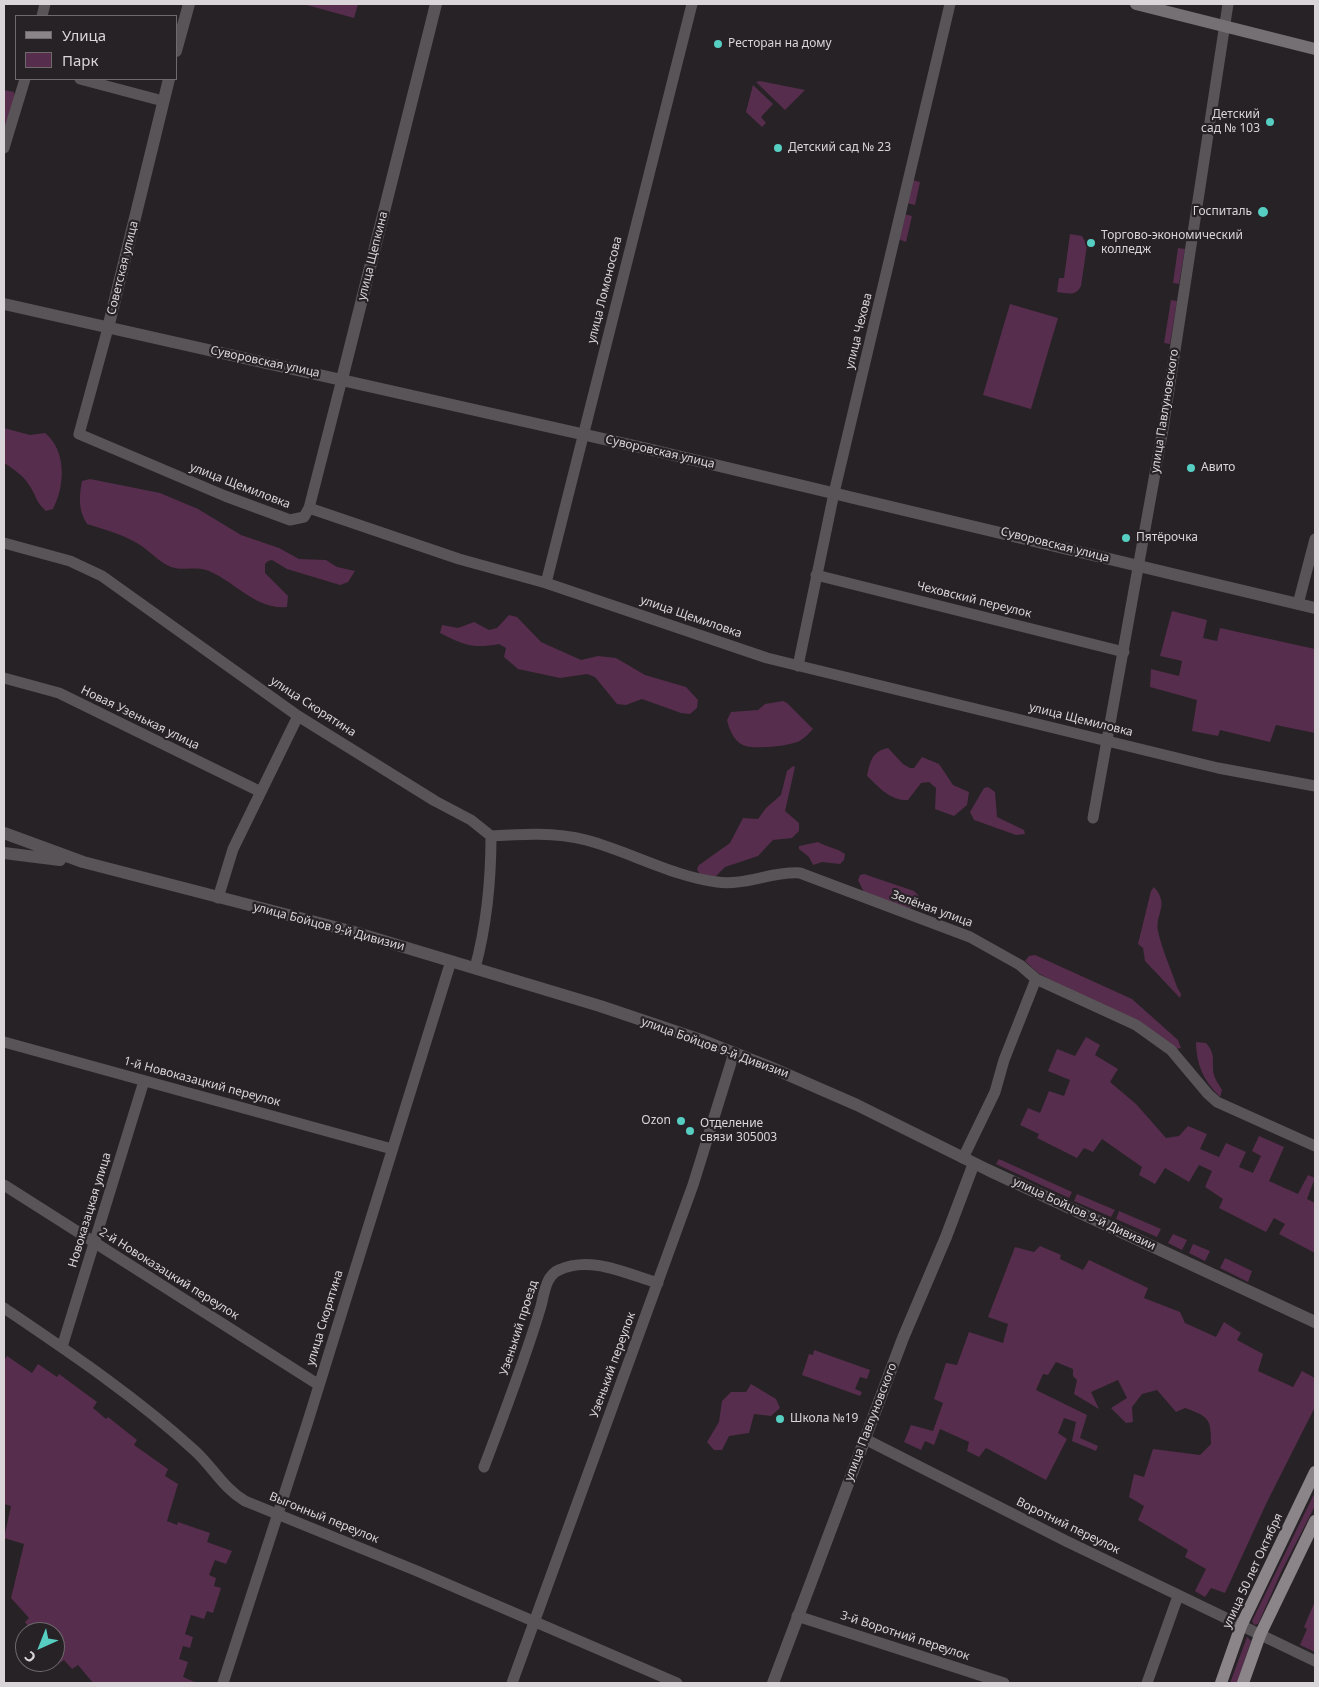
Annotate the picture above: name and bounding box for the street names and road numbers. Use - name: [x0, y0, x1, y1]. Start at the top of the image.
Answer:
- street label: улица Щепкина: [355, 210, 391, 302]
- street label: Советская улица: [104, 220, 142, 316]
- street label: улица Ломоносова: [585, 235, 625, 345]
- street label: улица Чехова: [843, 291, 875, 371]
- street label: Суворовская улица: [209, 343, 321, 381]
- street label: улица Павлуновского: [1148, 348, 1182, 474]
- street label: Суворовская улица: [604, 432, 716, 472]
- street label: улица Щемиловка: [188, 460, 292, 512]
- street label: Суворовская улица: [999, 525, 1111, 565]
- street label: Чеховский переулок: [915, 579, 1033, 621]
- street label: улица Щемиловка: [638, 593, 744, 641]
- street label: улица Скорятина: [267, 674, 359, 740]
- street label: Новая Узенькая улица: [78, 683, 202, 753]
- street label: улица Щемиловка: [1028, 700, 1134, 740]
- street label: Зелёная улица: [889, 888, 975, 930]
- street label: улица Бойцов 9-й Дивизии: [252, 900, 406, 954]
- street label: улица Бойцов 9-й Дивизии: [639, 1015, 791, 1081]
- street label: 1-й Новоказацкий переулок: [122, 1054, 282, 1110]
- street label: Новоказацкая улица: [66, 1151, 114, 1269]
- street label: улица Бойцов 9-й Дивизии: [1010, 1175, 1158, 1253]
- street label: 2-й Новоказацкий переулок: [97, 1225, 241, 1323]
- street label: улица Скорятина: [304, 1268, 346, 1368]
- street label: Узенький проезд: [497, 1279, 541, 1377]
- street label: Узенький переулок: [587, 1310, 639, 1420]
- street label: улица Павлуновского: [842, 1361, 900, 1483]
- street label: Выгонный переулок: [267, 1489, 381, 1547]
- street label: Воротний переулок: [1014, 1495, 1122, 1557]
- street label: улица 50 лет Октября: [1220, 1511, 1286, 1631]
- street label: 3-й Воротний переулок: [839, 1608, 971, 1664]

